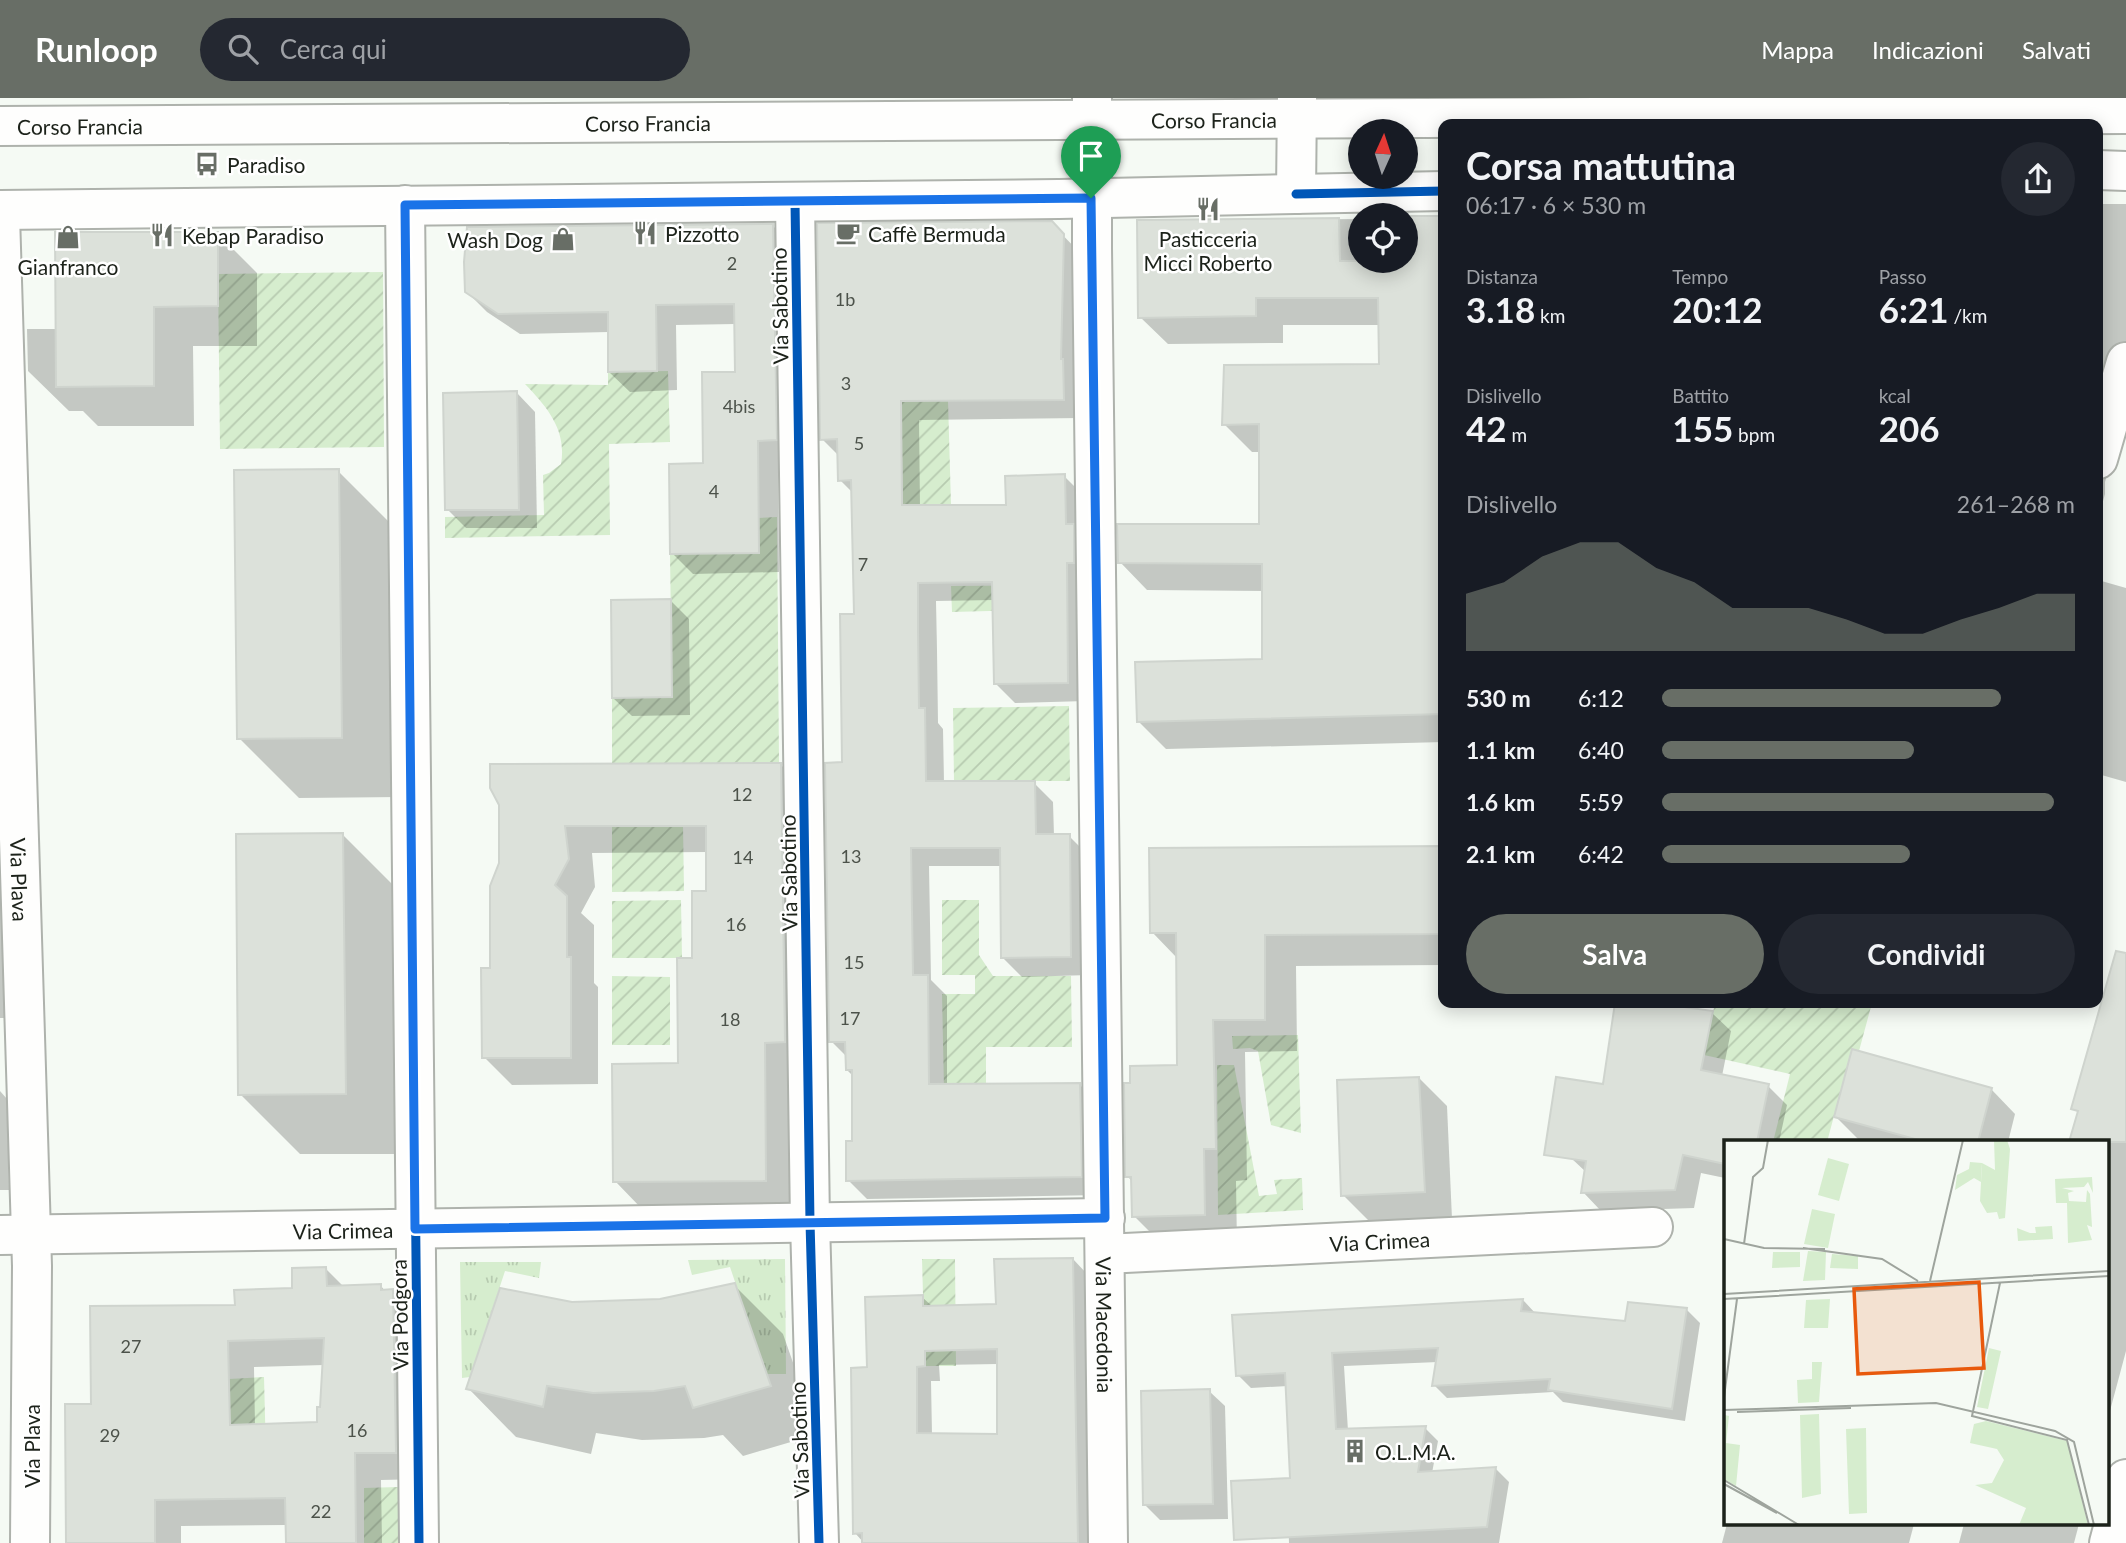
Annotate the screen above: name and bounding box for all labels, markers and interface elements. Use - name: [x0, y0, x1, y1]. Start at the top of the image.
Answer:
- search box: [200, 18, 690, 81]
- text: Runloop: [35, 29, 158, 69]
- icon: search: [224, 30, 262, 68]
- text: Cerca qui: [280, 33, 387, 65]
- text: Mappa: [1761, 35, 1834, 64]
- text: Indicazioni: [1872, 35, 1984, 64]
- text: Salvati: [2022, 35, 2091, 64]
- street label: Corso Francia: [1151, 106, 1277, 132]
- street label: Corso Francia: [585, 109, 711, 135]
- street label: Corso Francia: [17, 113, 143, 138]
- north arrow: [1348, 119, 1418, 189]
- map controls: [1348, 119, 1418, 273]
- pin: [1061, 126, 1121, 198]
- icon: arrive: [1072, 137, 1110, 175]
- text: Corsa mattutina: [1466, 142, 1736, 188]
- button: share: [2001, 142, 2075, 216]
- bus stop icon: Paradiso: [193, 150, 221, 178]
- place label: Paradiso: [227, 152, 306, 177]
- text: 06:17 · 6 × 530 m: [1466, 191, 1646, 219]
- restaurant icon: Pasticceria Micci Roberto: [1194, 195, 1222, 223]
- button: locate: [1348, 203, 1418, 273]
- restaurant icon: Pizzotto: [631, 219, 659, 247]
- cafe icon: Caffè Bermuda: [834, 219, 862, 247]
- restaurant icon: Kebap Paradiso: [148, 221, 176, 249]
- place label: Pizzotto: [665, 221, 739, 246]
- place label: Caffè Bermuda: [868, 221, 1006, 246]
- shop icon: Gianfranco: [54, 223, 82, 251]
- place label: Kebap Paradiso: [182, 223, 324, 248]
- shop icon: Wash Dog: [549, 225, 577, 253]
- place label: Pasticceria Micci Roberto: [1144, 226, 1273, 275]
- place label: Wash Dog: [447, 227, 543, 252]
- street label: Via Sabotino: [765, 247, 793, 365]
- house number: 2: [727, 252, 737, 274]
- place label: Gianfranco: [17, 254, 119, 279]
- text: Distanza: [1466, 265, 1538, 288]
- text: Tempo: [1672, 265, 1728, 288]
- text: Passo: [1879, 265, 1926, 288]
- house number: 1b: [835, 288, 855, 310]
- text: 3.18: [1466, 288, 1535, 330]
- text: 20:12: [1672, 288, 1763, 330]
- text: 6:21: [1879, 288, 1949, 330]
- text: km: [1535, 304, 1565, 327]
- text: /km: [1949, 304, 1987, 327]
- house number: 3: [841, 372, 851, 394]
- text: Dislivello: [1466, 384, 1541, 407]
- text: Battito: [1672, 384, 1729, 407]
- text: kcal: [1879, 384, 1911, 407]
- house number: 4bis: [723, 395, 756, 417]
- text: 42: [1466, 407, 1507, 449]
- text: 155: [1672, 407, 1733, 449]
- text: 206: [1879, 407, 1940, 449]
- text: m: [1507, 423, 1527, 446]
- text: bpm: [1733, 423, 1775, 446]
- house number: 5: [854, 432, 864, 454]
- house number: 4: [709, 480, 719, 502]
- text: Dislivello: [1466, 490, 1557, 518]
- text: 261–268 m: [1957, 490, 2075, 518]
- house number: 7: [858, 553, 868, 575]
- text: 530 m: [1466, 684, 1531, 712]
- text: 6:12: [1578, 684, 1624, 712]
- text: 1.1 km: [1466, 736, 1535, 764]
- text: 6:40: [1578, 736, 1624, 764]
- house number: 12: [732, 783, 752, 805]
- text: 1.6 km: [1466, 788, 1535, 816]
- text: 5:59: [1578, 788, 1624, 816]
- street label: Via Sabotino: [774, 814, 802, 932]
- street label: Via Plava: [6, 837, 34, 922]
- text: 2.1 km: [1466, 840, 1535, 868]
- text: 6:42: [1578, 840, 1624, 868]
- house number: 13: [841, 845, 861, 867]
- house number: 14: [733, 846, 753, 868]
- house number: 16: [726, 913, 746, 935]
- button: Salva: [1466, 914, 1764, 994]
- button: Condividi: [1778, 914, 2075, 994]
- house number: 15: [844, 951, 864, 973]
- house number: 17: [840, 1007, 860, 1029]
- house number: 18: [720, 1008, 740, 1030]
- inset map: [1724, 1140, 2108, 1526]
- street label: Via Crimea: [292, 1216, 393, 1243]
- street label: Via Crimea: [1329, 1226, 1431, 1255]
- street label: Via Macedonia: [1092, 1256, 1119, 1393]
- street label: Via Podgora: [386, 1259, 412, 1371]
- house number: 27: [121, 1335, 141, 1357]
- street label: Via Sabotino: [784, 1381, 814, 1499]
- street label: Via Plava: [19, 1404, 44, 1488]
- house number: 16: [347, 1419, 367, 1441]
- house number: 29: [100, 1424, 120, 1446]
- building icon: O.L.M.A.: [1341, 1437, 1369, 1465]
- place label: O.L.M.A.: [1375, 1439, 1456, 1464]
- house number: 22: [311, 1500, 331, 1522]

